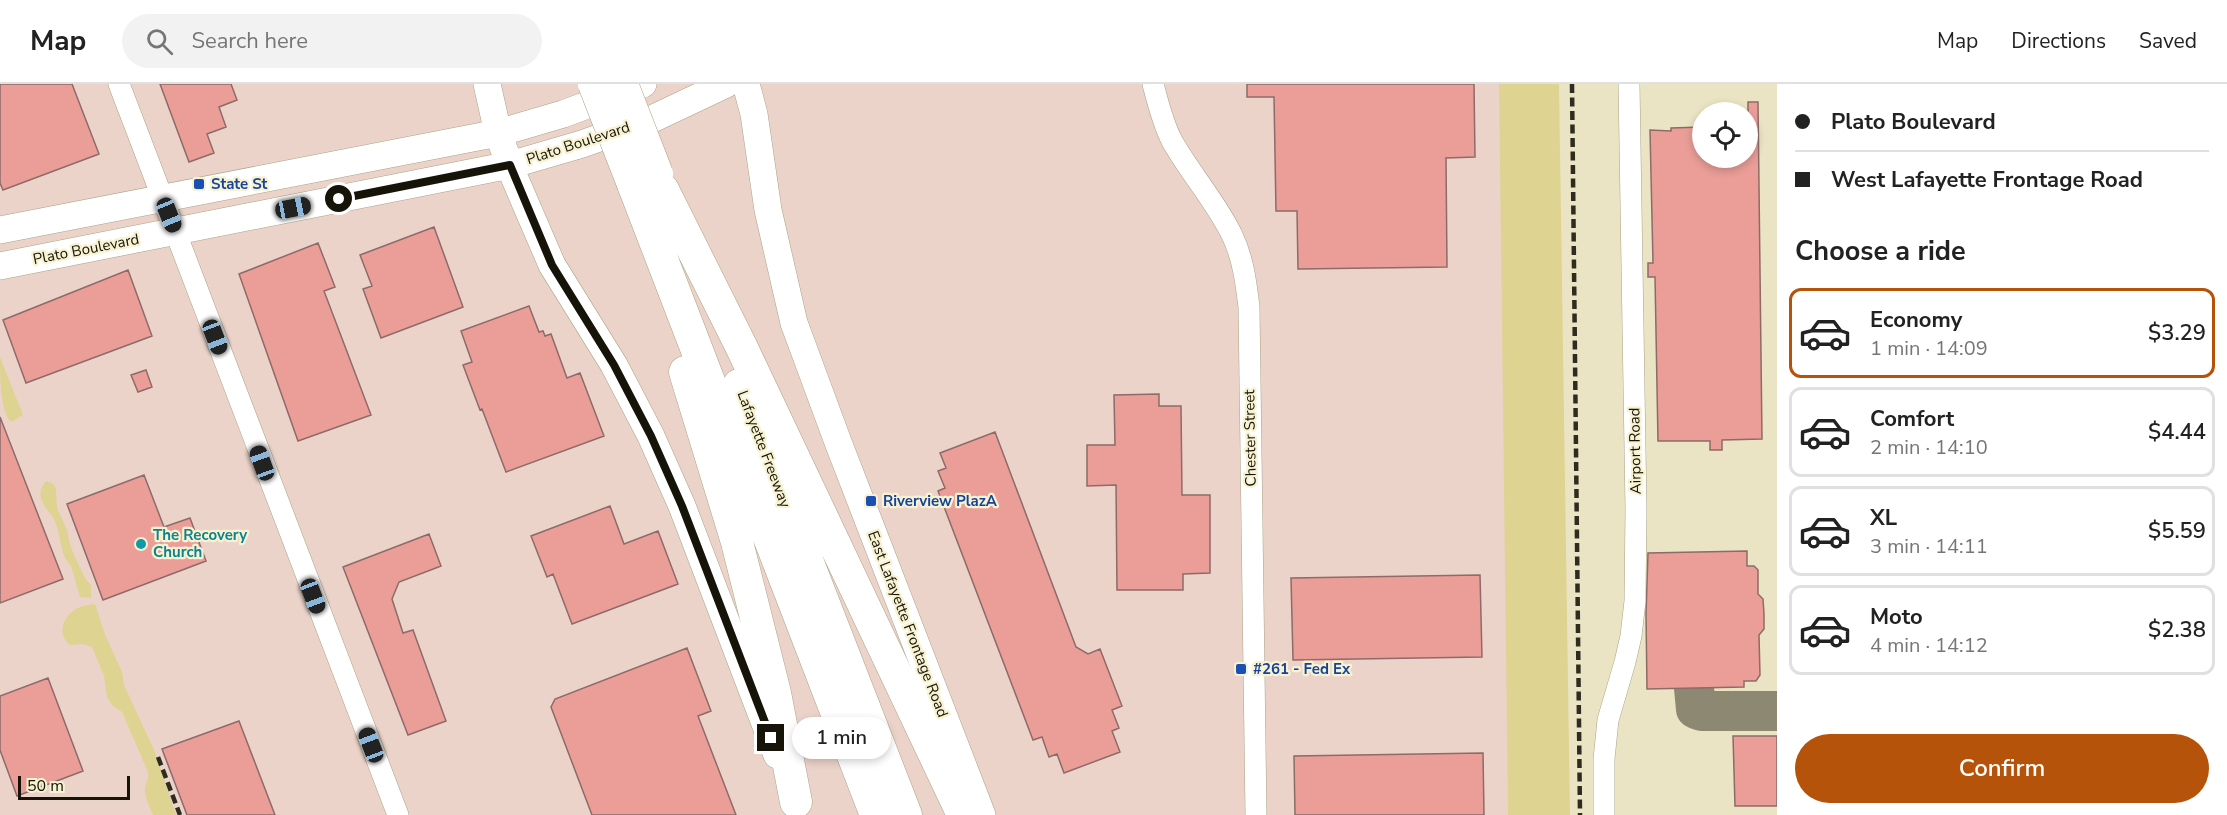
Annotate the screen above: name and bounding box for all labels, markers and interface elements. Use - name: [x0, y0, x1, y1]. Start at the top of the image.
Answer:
- search box: [122, 14, 542, 68]
- text: Map: [30, 22, 86, 60]
- icon: search: [143, 25, 176, 58]
- text: Search here: [191, 26, 308, 56]
- text: Map: [1937, 27, 1978, 55]
- text: Directions: [2011, 27, 2106, 55]
- text: Saved: [2139, 27, 2197, 55]
- map controls: [1692, 102, 1758, 168]
- button: locate: [1692, 102, 1758, 168]
- text: Plato Boulevard: [1831, 107, 1996, 137]
- street label: Plato Boulevard: [524, 117, 632, 169]
- text: West Lafayette Frontage Road: [1831, 165, 2143, 195]
- place label: State St: [211, 174, 268, 194]
- marker: State St: [192, 177, 206, 191]
- route start: [325, 185, 352, 212]
- car: [154, 195, 184, 235]
- car: [274, 196, 312, 220]
- street label: Plato Boulevard: [31, 229, 141, 269]
- text: Choose a ride: [1795, 233, 1966, 270]
- text: Economy: [1870, 305, 1962, 335]
- icon: car: [1798, 306, 1852, 360]
- car: [200, 317, 230, 357]
- text: $3.29: [2148, 318, 2206, 348]
- text: 1 min · 14:09: [1870, 335, 1988, 362]
- street label: Lafayette Freeway: [732, 388, 796, 511]
- street label: Chester Street: [1239, 389, 1261, 487]
- text: Comfort: [1870, 404, 1954, 434]
- icon: car: [1798, 405, 1852, 459]
- street label: Airport Road: [1624, 408, 1646, 494]
- text: $4.44: [2148, 417, 2206, 447]
- text: 2 min · 14:10: [1870, 434, 1988, 461]
- car: [247, 443, 277, 483]
- place label: Riverview PlazA: [883, 491, 998, 511]
- marker: Riverview PlazA: [864, 494, 878, 508]
- text: XL: [1870, 503, 1897, 533]
- icon: car: [1798, 504, 1852, 558]
- text: $5.59: [2148, 516, 2206, 546]
- place label: The Recovery Church: [153, 525, 247, 562]
- street label: East Lafayette Frontage Road: [863, 528, 953, 720]
- text: 3 min · 14:11: [1870, 533, 1988, 560]
- marker: The Recovery Church: [134, 537, 148, 551]
- car: [298, 576, 328, 616]
- text: Moto: [1870, 602, 1923, 632]
- icon: car: [1798, 603, 1852, 657]
- text: $2.38: [2148, 615, 2206, 645]
- text: 4 min · 14:12: [1870, 632, 1988, 659]
- place label: #261 - Fed Ex: [1253, 659, 1351, 679]
- marker: #261 - Fed Ex: [1234, 662, 1248, 676]
- callout: 1 min: [792, 717, 891, 759]
- route end: [757, 724, 784, 751]
- text: 1 min: [816, 724, 867, 751]
- car: [356, 725, 386, 765]
- button: Confirm: [1795, 734, 2209, 803]
- scale bar: [18, 773, 130, 800]
- text: 50 m: [27, 775, 64, 797]

